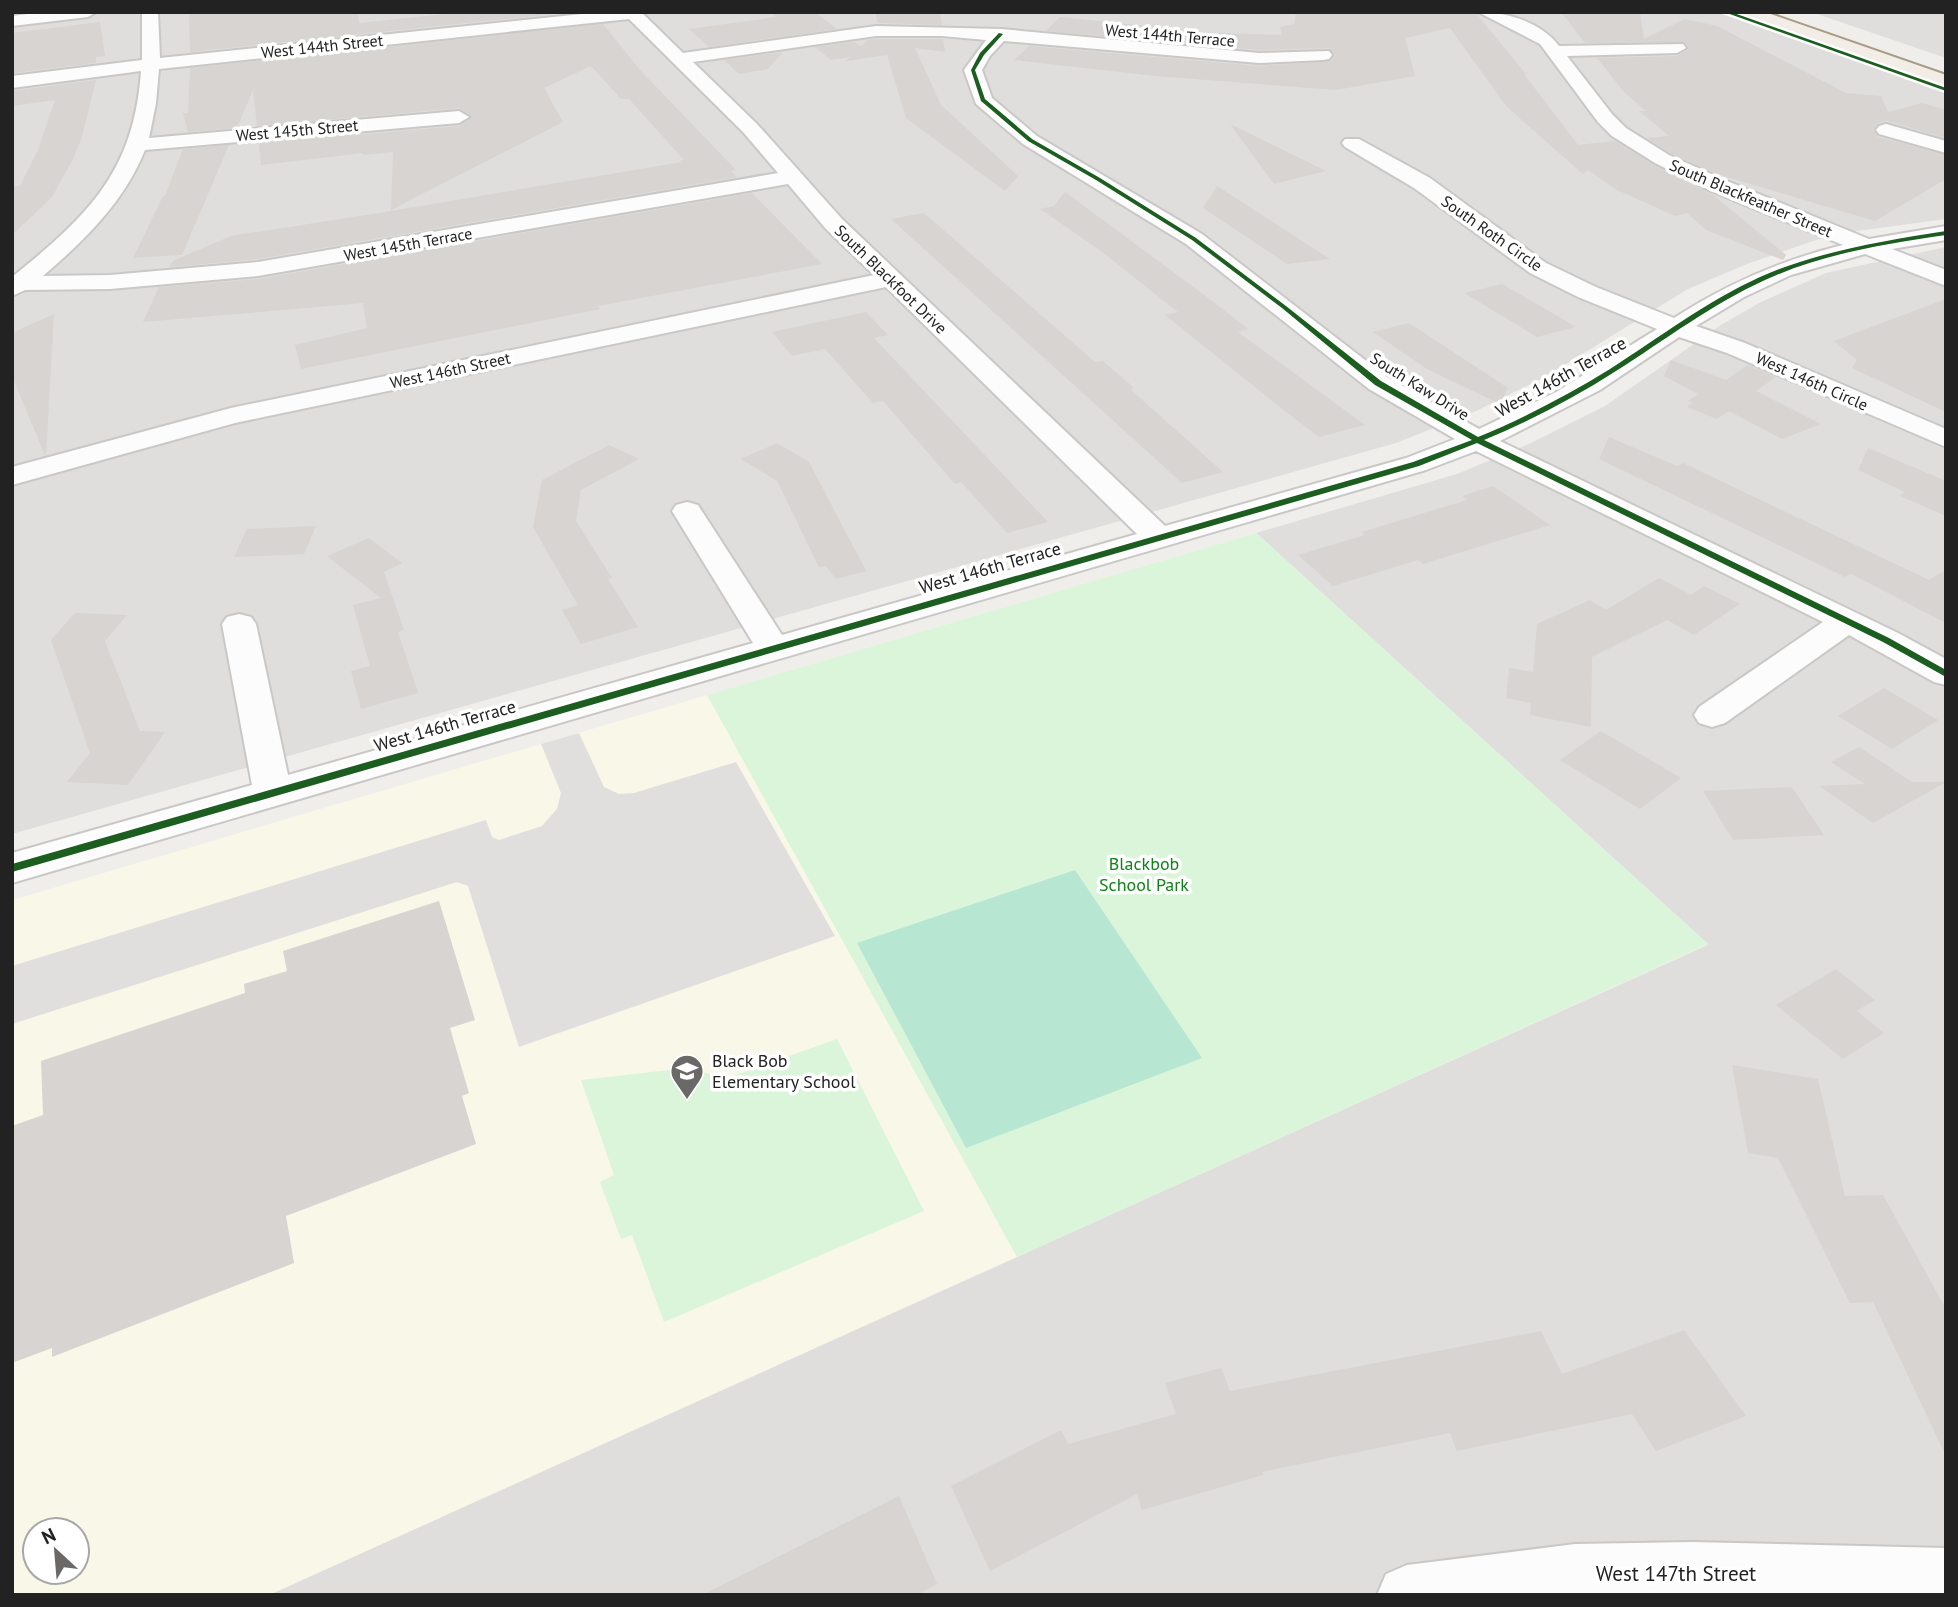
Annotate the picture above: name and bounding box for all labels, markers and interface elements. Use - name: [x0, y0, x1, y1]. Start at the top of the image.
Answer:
- street label: West 144th Terrace: [1104, 19, 1236, 51]
- street label: West 144th Street: [260, 30, 385, 62]
- street label: West 145th Street: [235, 115, 360, 145]
- street label: South Blackfeather Street: [1667, 155, 1836, 242]
- street label: South Roth Circle: [1438, 191, 1546, 275]
- street label: South Blackfoot Drive: [831, 220, 951, 338]
- street label: West 145th Terrace: [342, 223, 474, 265]
- street label: West 146th Terrace: [1491, 331, 1630, 422]
- street label: West 146th Street: [388, 347, 513, 393]
- street label: West 146th Circle: [1753, 347, 1871, 415]
- street label: South Kaw Drive: [1367, 348, 1473, 424]
- street label: West 146th Terrace: [916, 536, 1063, 599]
- street label: West 146th Terrace: [371, 694, 518, 757]
- park label: Blackbob School Park: [1099, 852, 1189, 896]
- place label: Black Bob Elementary School: [712, 1049, 856, 1093]
- school or university icon: Black Bob Elementary School: [668, 1052, 706, 1101]
- north arrow: [21, 1516, 91, 1586]
- text: N: [38, 1522, 59, 1549]
- street label: West 147th Street: [1596, 1560, 1756, 1587]

